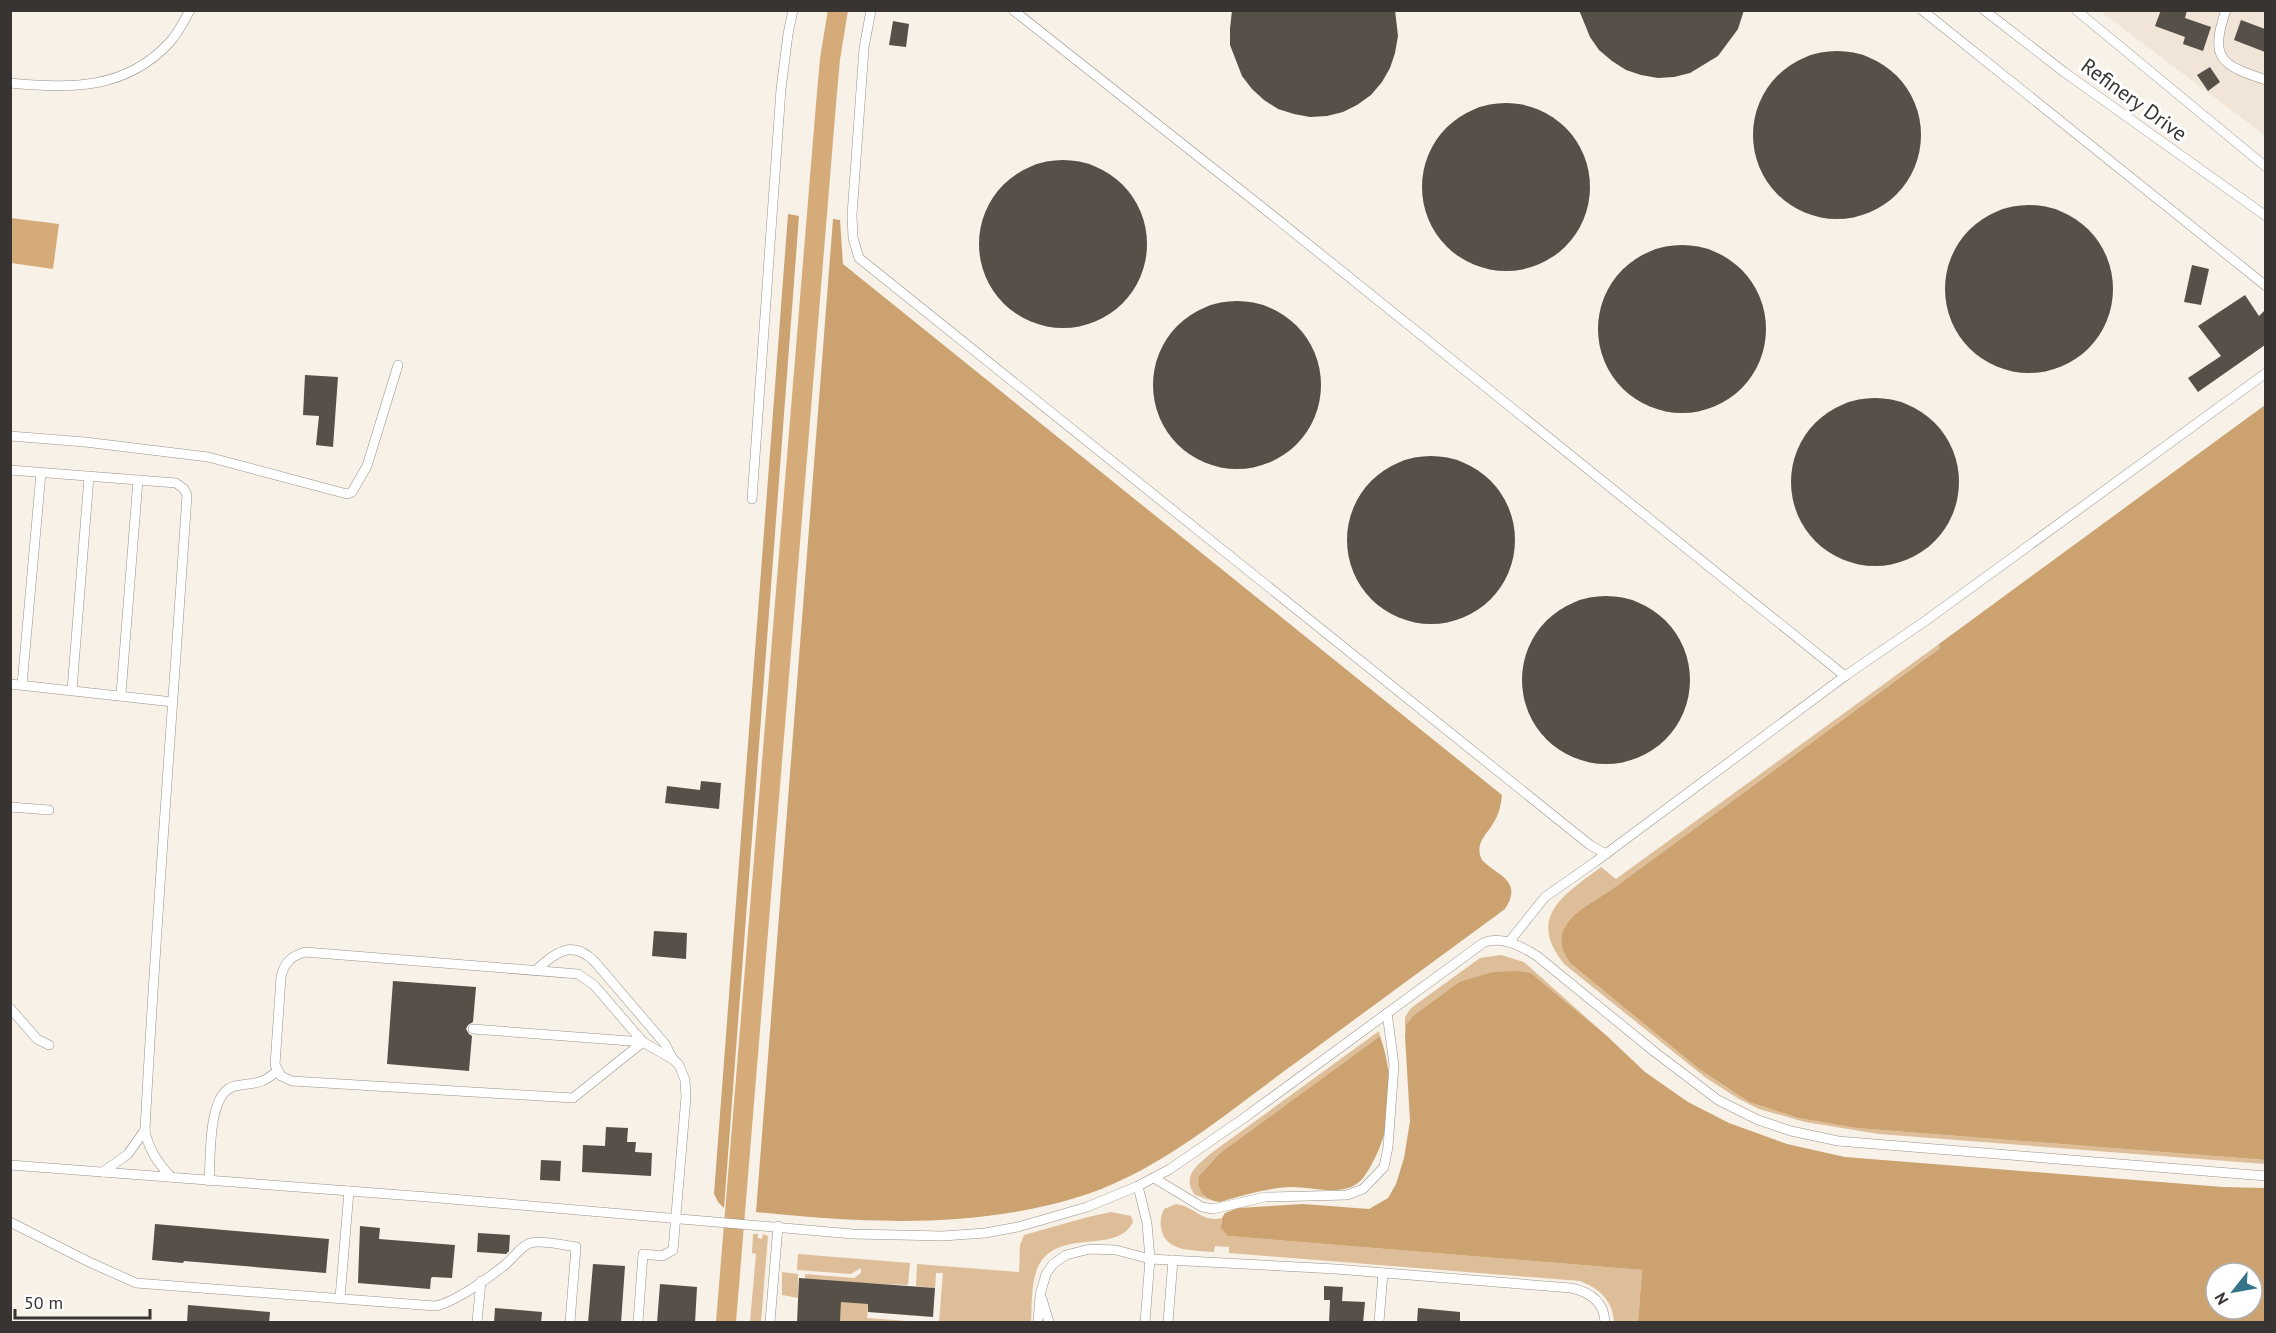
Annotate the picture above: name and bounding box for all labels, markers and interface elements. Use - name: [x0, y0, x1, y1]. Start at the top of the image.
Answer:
- street label: Refinery Drive: [2076, 52, 2193, 147]
- north arrow: [2204, 1261, 2264, 1321]
- scale bar: [15, 1282, 150, 1320]
- text: N: [2210, 1289, 2232, 1308]
- text: 50 m: [24, 1291, 63, 1314]

